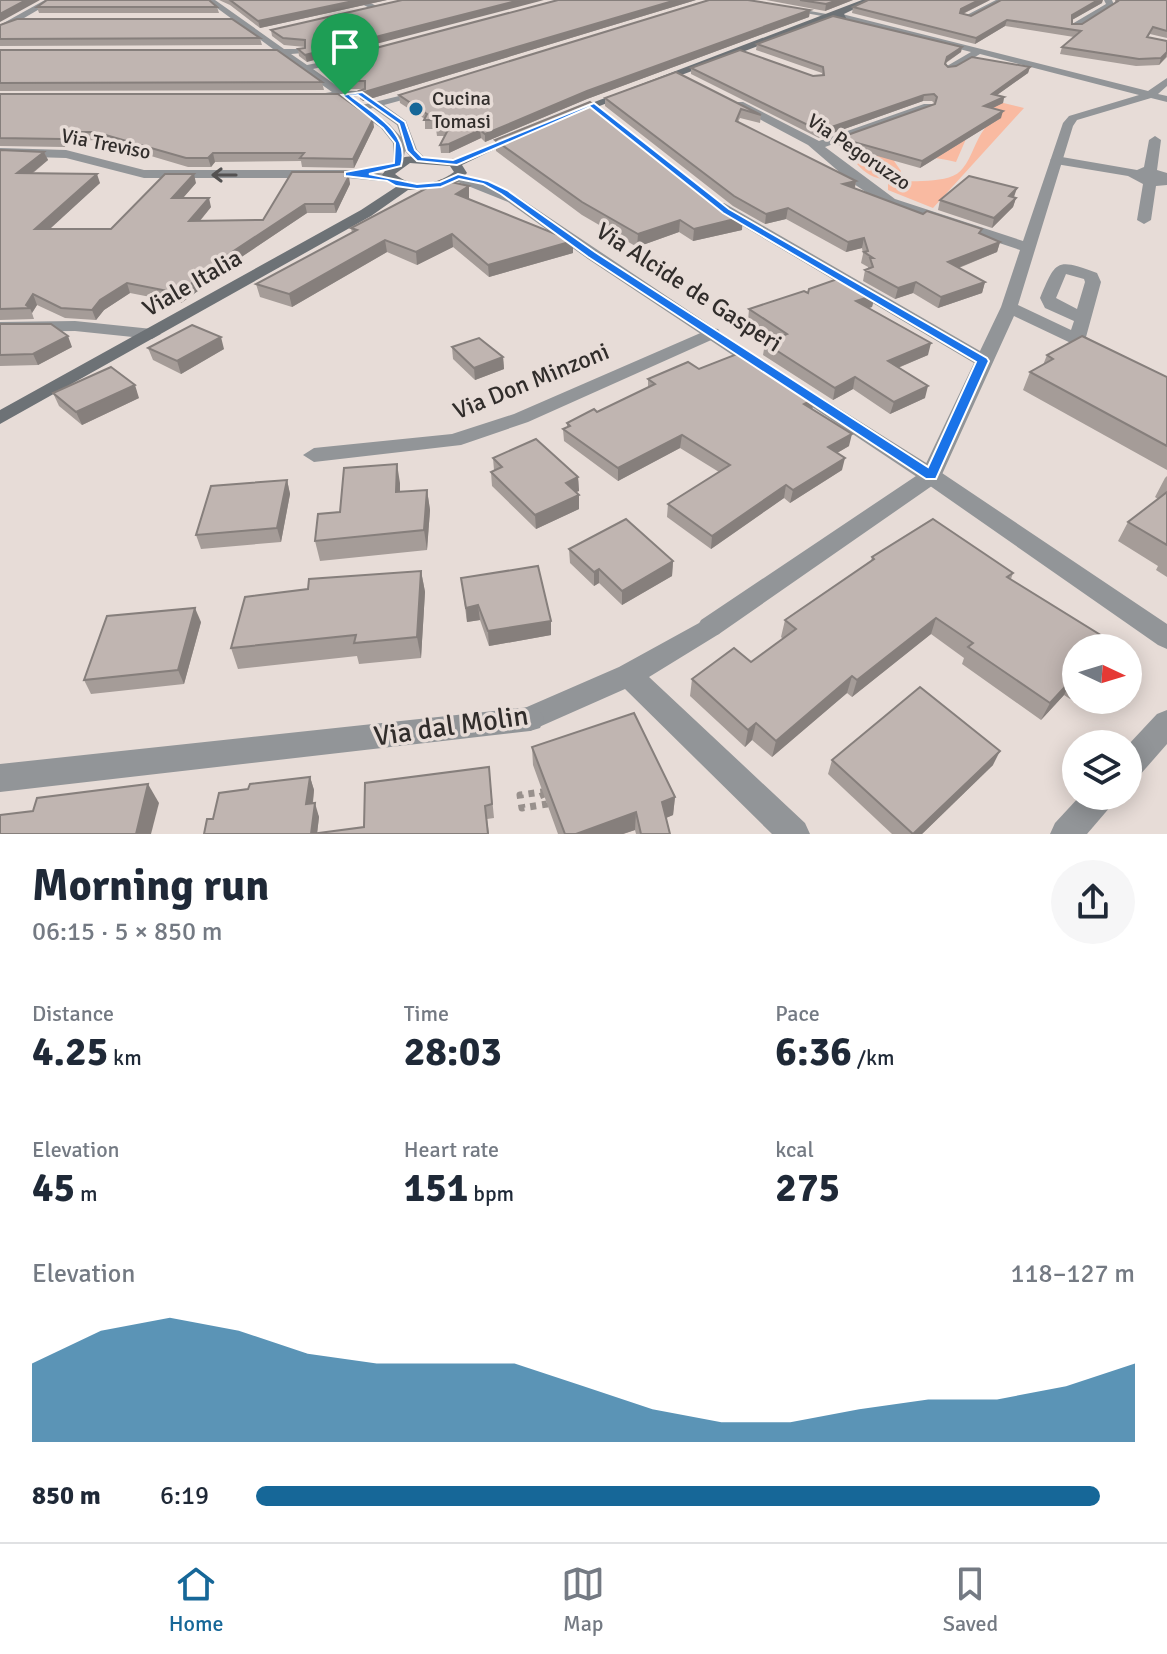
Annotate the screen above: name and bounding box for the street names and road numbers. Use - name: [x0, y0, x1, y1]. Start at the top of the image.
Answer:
- street label: Via Pegoruzzo: [802, 108, 916, 196]
- street label: Via Treviso: [59, 123, 153, 165]
- street label: Via Alcide de Gasperi: [590, 216, 788, 358]
- street label: Viale Italia: [137, 243, 247, 323]
- street label: Via Don Minzoni: [449, 336, 613, 426]
- street label: Via dal Molin: [372, 698, 530, 754]

